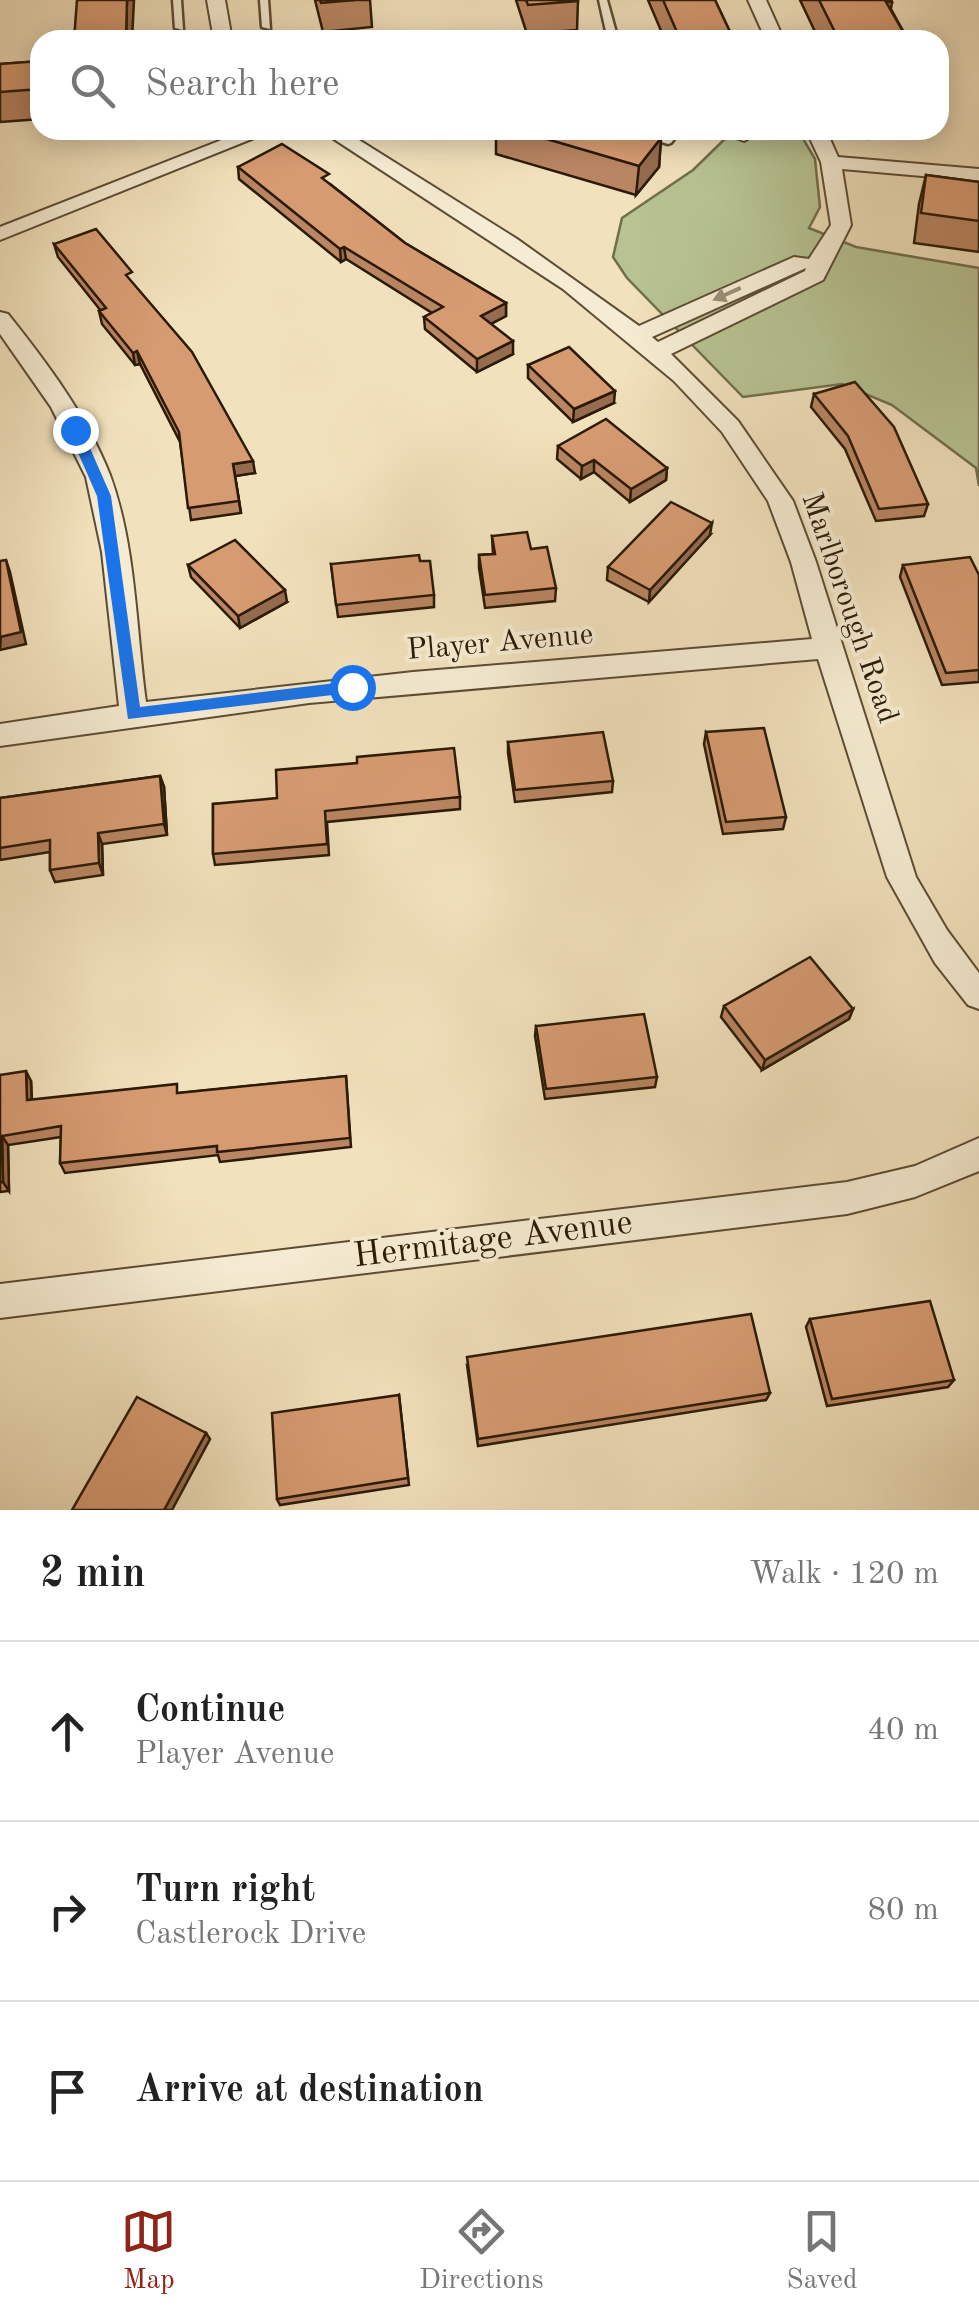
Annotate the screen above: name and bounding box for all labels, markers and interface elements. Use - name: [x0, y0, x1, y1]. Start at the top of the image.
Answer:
- search box: [30, 30, 949, 140]
- icon: search: [65, 58, 120, 113]
- text: Search here: [145, 66, 340, 104]
- one-way arrow: [712, 286, 741, 303]
- route end: [53, 408, 99, 454]
- street label: Marlborough Road: [795, 489, 903, 727]
- street label: Player Avenue: [406, 620, 594, 666]
- route start: [330, 665, 376, 711]
- street label: Hermitage Avenue: [352, 1206, 634, 1274]
- text: 2 min: [40, 1554, 146, 1596]
- text: Walk · 120 m: [749, 1559, 939, 1591]
- text: Continue: [135, 1692, 285, 1730]
- icon: ahead: [40, 1704, 95, 1759]
- text: 40 m: [868, 1715, 939, 1747]
- text: Player Avenue: [135, 1739, 335, 1771]
- text: Turn right: [135, 1872, 315, 1910]
- icon: right: [40, 1884, 95, 1939]
- text: 80 m: [868, 1895, 939, 1927]
- text: Castlerock Drive: [135, 1919, 366, 1951]
- icon: arrive: [40, 2064, 95, 2119]
- text: Arrive at destination: [135, 2072, 484, 2110]
- tab: Map: [121, 2204, 176, 2299]
- tab: Directions: [419, 2204, 544, 2299]
- tab: Saved: [786, 2204, 858, 2299]

